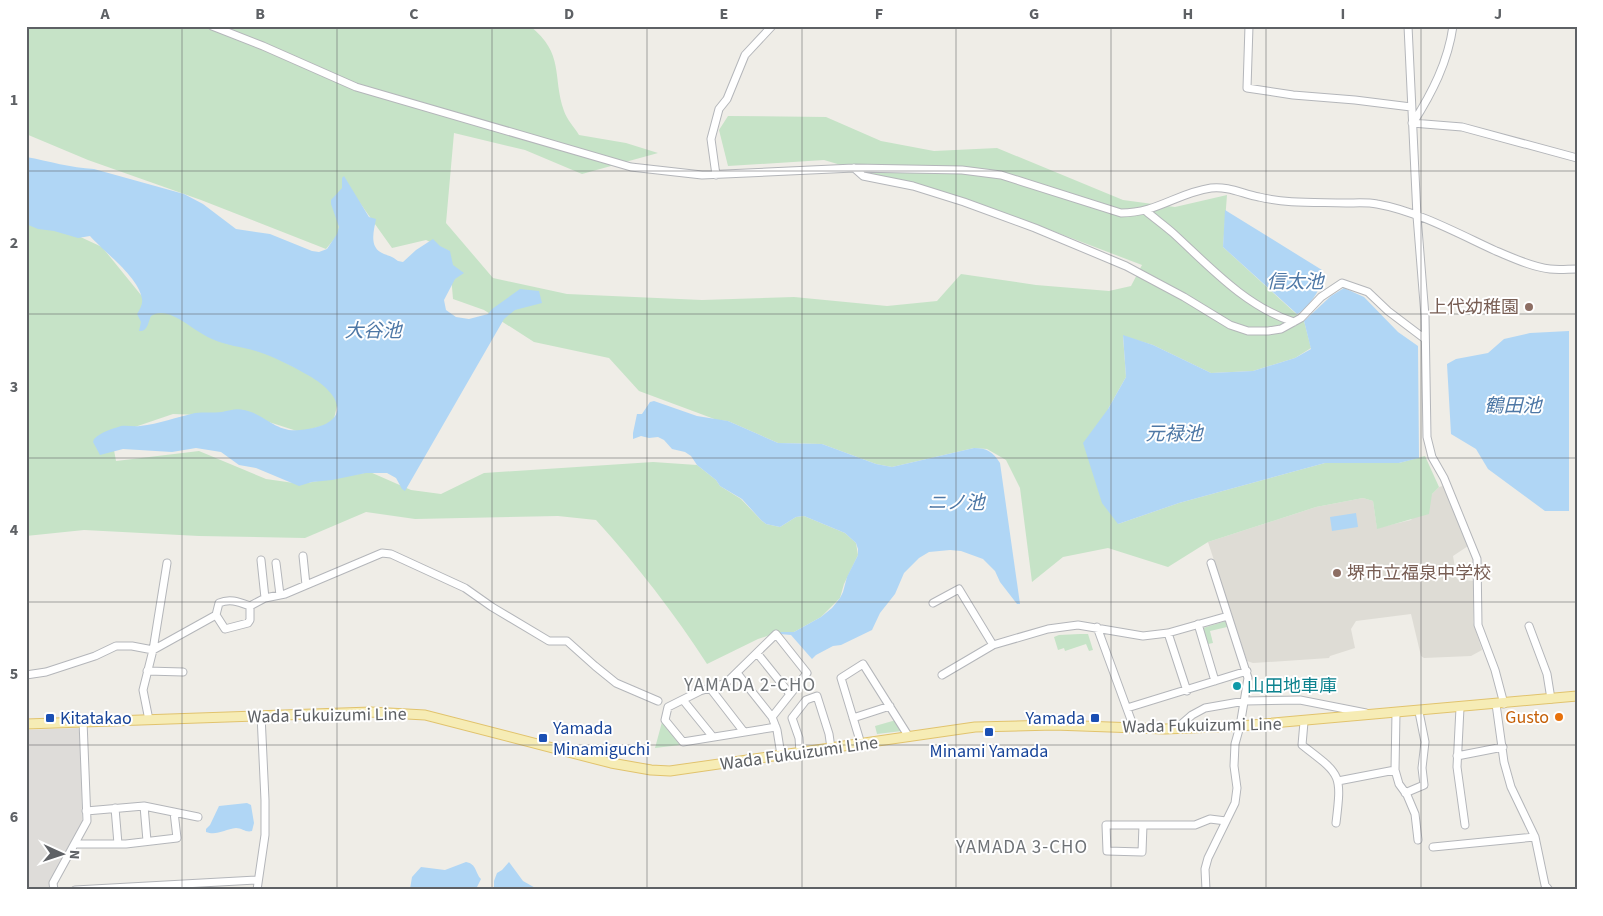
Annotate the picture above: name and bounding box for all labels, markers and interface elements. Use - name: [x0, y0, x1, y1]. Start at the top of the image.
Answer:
- text: A: [99, 3, 110, 25]
- text: B: [255, 3, 265, 25]
- text: C: [409, 3, 419, 25]
- text: D: [564, 3, 574, 25]
- text: E: [720, 3, 728, 25]
- text: F: [875, 3, 883, 25]
- text: G: [1029, 3, 1039, 25]
- text: H: [1183, 3, 1193, 25]
- text: I: [1341, 3, 1345, 25]
- text: J: [1494, 3, 1502, 25]
- text: 1: [10, 89, 18, 111]
- text: 2: [10, 232, 18, 254]
- water label: 信太池: [1266, 269, 1325, 296]
- place label: 上代幼稚園: [1429, 295, 1519, 320]
- marker: 上代幼稚園: [1523, 301, 1535, 313]
- water label: 大谷池: [344, 318, 403, 345]
- text: 3: [10, 376, 18, 398]
- water label: 鶴田池: [1484, 393, 1543, 420]
- water label: 元禄池: [1145, 421, 1204, 448]
- water label: ニノ池: [927, 490, 986, 517]
- text: 4: [10, 519, 19, 541]
- place label: 堺市立福泉中学校: [1347, 561, 1491, 586]
- marker: 堺市立福泉中学校: [1331, 567, 1343, 579]
- text: 5: [10, 663, 18, 685]
- district label: YAMADA 2-CHO: [683, 672, 816, 699]
- place label: 山田地車庫: [1247, 674, 1337, 699]
- marker: 山田地車庫: [1231, 680, 1243, 692]
- street label: Wada Fukuizumi Line: [247, 702, 407, 729]
- place label: Gusto: [1505, 705, 1549, 730]
- place label: Kitatakao: [60, 706, 132, 731]
- place label: Yamada: [1025, 706, 1085, 731]
- marker: Gusto: [1553, 711, 1565, 723]
- marker: Kitatakao: [44, 712, 56, 724]
- marker: Yamada: [1089, 712, 1101, 724]
- street label: Wada Fukuizumi Line: [1122, 712, 1282, 739]
- place label: Yamada Minamiguchi: [552, 716, 650, 762]
- marker: Minami Yamada: [983, 726, 995, 738]
- street label: Wada Fukuizumi Line: [719, 730, 880, 777]
- marker: Yamada Minamiguchi: [537, 732, 549, 744]
- place label: Minami Yamada: [930, 739, 1048, 764]
- text: 6: [10, 806, 18, 828]
- north arrow: [38, 828, 88, 878]
- district label: YAMADA 3-CHO: [955, 834, 1088, 861]
- text: N: [64, 849, 84, 860]

